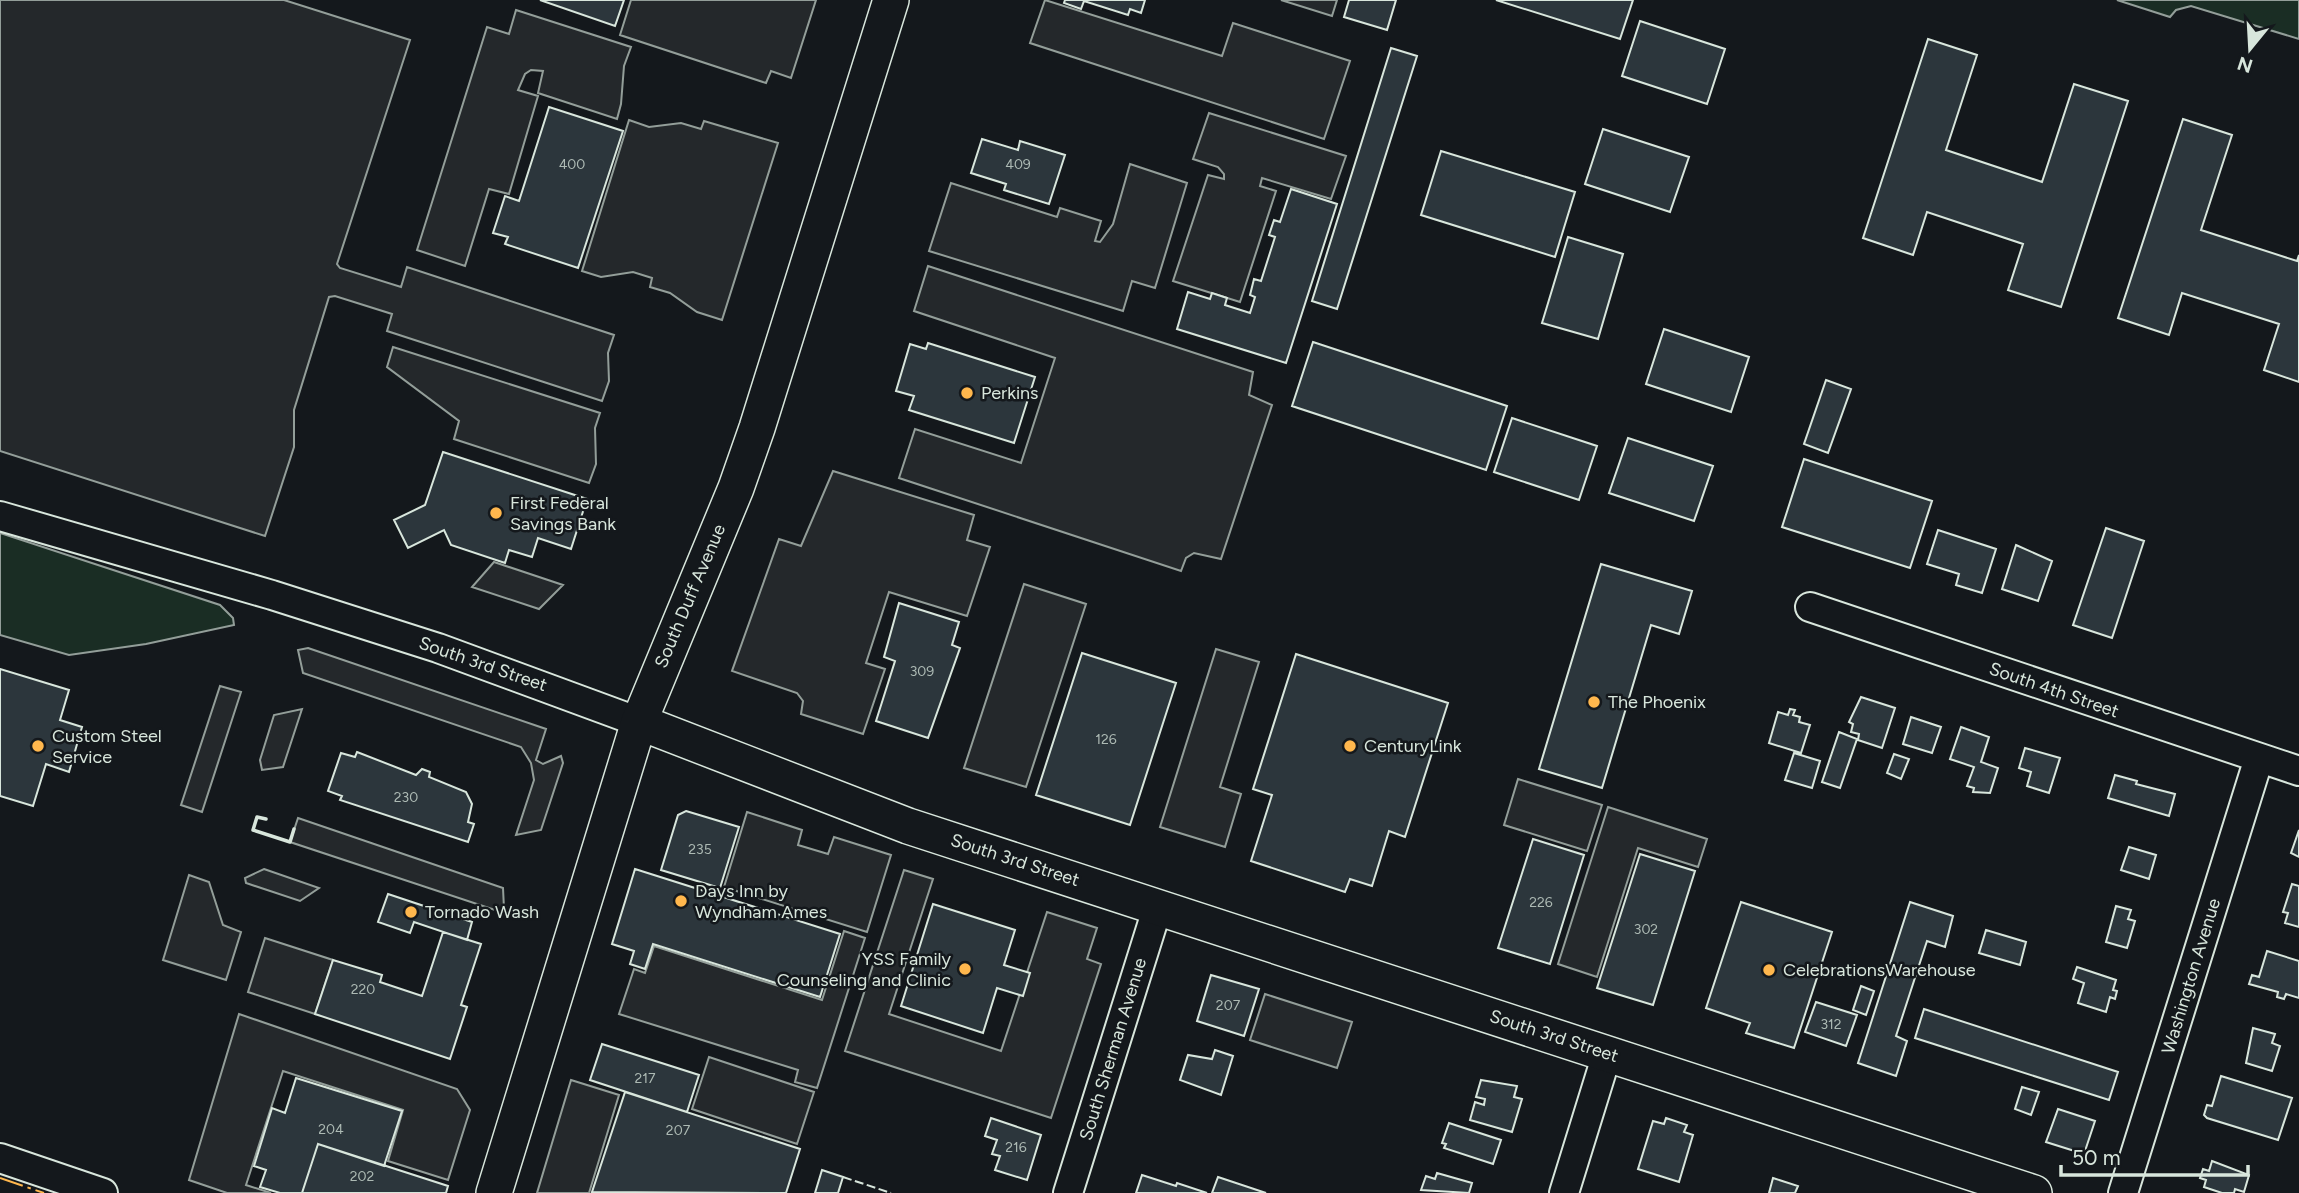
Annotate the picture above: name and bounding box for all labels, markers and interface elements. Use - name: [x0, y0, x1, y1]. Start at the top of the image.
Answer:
- north arrow: [2215, 14, 2285, 84]
- text: N: [2234, 51, 2255, 78]
- house number: 400: [559, 156, 585, 173]
- house number: 409: [1005, 156, 1031, 173]
- place label: Perkins: [981, 382, 1039, 404]
- marker: Perkins: [959, 385, 975, 401]
- place label: First Federal Savings Bank: [510, 492, 616, 535]
- marker: First Federal Savings Bank: [488, 505, 504, 521]
- street label: South Duff Avenue: [650, 521, 730, 671]
- street label: South 3rd Street: [416, 632, 550, 696]
- street label: South 4th Street: [1986, 658, 2122, 723]
- house number: 309: [910, 663, 934, 680]
- place label: The Phoenix: [1608, 691, 1706, 713]
- marker: The Phoenix: [1586, 694, 1602, 710]
- place label: Custom Steel Service: [52, 725, 162, 768]
- house number: 126: [1095, 731, 1117, 748]
- place label: CenturyLink: [1364, 735, 1462, 757]
- marker: Custom Steel Service: [30, 738, 46, 754]
- marker: CenturyLink: [1342, 738, 1358, 754]
- house number: 230: [394, 789, 418, 806]
- street label: South 3rd Street: [948, 829, 1082, 891]
- house number: 235: [688, 841, 712, 858]
- place label: Days Inn by Wyndham Ames: [695, 880, 827, 923]
- marker: Days Inn by Wyndham Ames: [673, 893, 689, 909]
- house number: 226: [1529, 894, 1553, 911]
- street label: Washington Avenue: [2157, 895, 2225, 1056]
- place label: Tornado Wash: [425, 901, 539, 923]
- marker: Tornado Wash: [403, 904, 419, 920]
- house number: 302: [1634, 921, 1658, 938]
- place label: YSS Family Counseling and Clinic: [777, 948, 952, 991]
- street label: South Sherman Avenue: [1075, 955, 1151, 1143]
- place label: CelebrationsWarehouse: [1783, 959, 1976, 981]
- marker: YSS Family Counseling and Clinic: [957, 961, 973, 977]
- marker: CelebrationsWarehouse: [1761, 962, 1777, 978]
- house number: 220: [351, 981, 375, 998]
- house number: 207: [1216, 997, 1241, 1014]
- street label: South 3rd Street: [1487, 1005, 1621, 1067]
- house number: 312: [1820, 1016, 1842, 1033]
- house number: 217: [634, 1070, 656, 1087]
- house number: 204: [318, 1121, 344, 1138]
- house number: 207: [666, 1122, 691, 1139]
- scale bar: [2061, 1134, 2248, 1178]
- house number: 216: [1005, 1139, 1027, 1156]
- text: 50 m: [2072, 1145, 2121, 1170]
- house number: 202: [350, 1168, 374, 1185]

